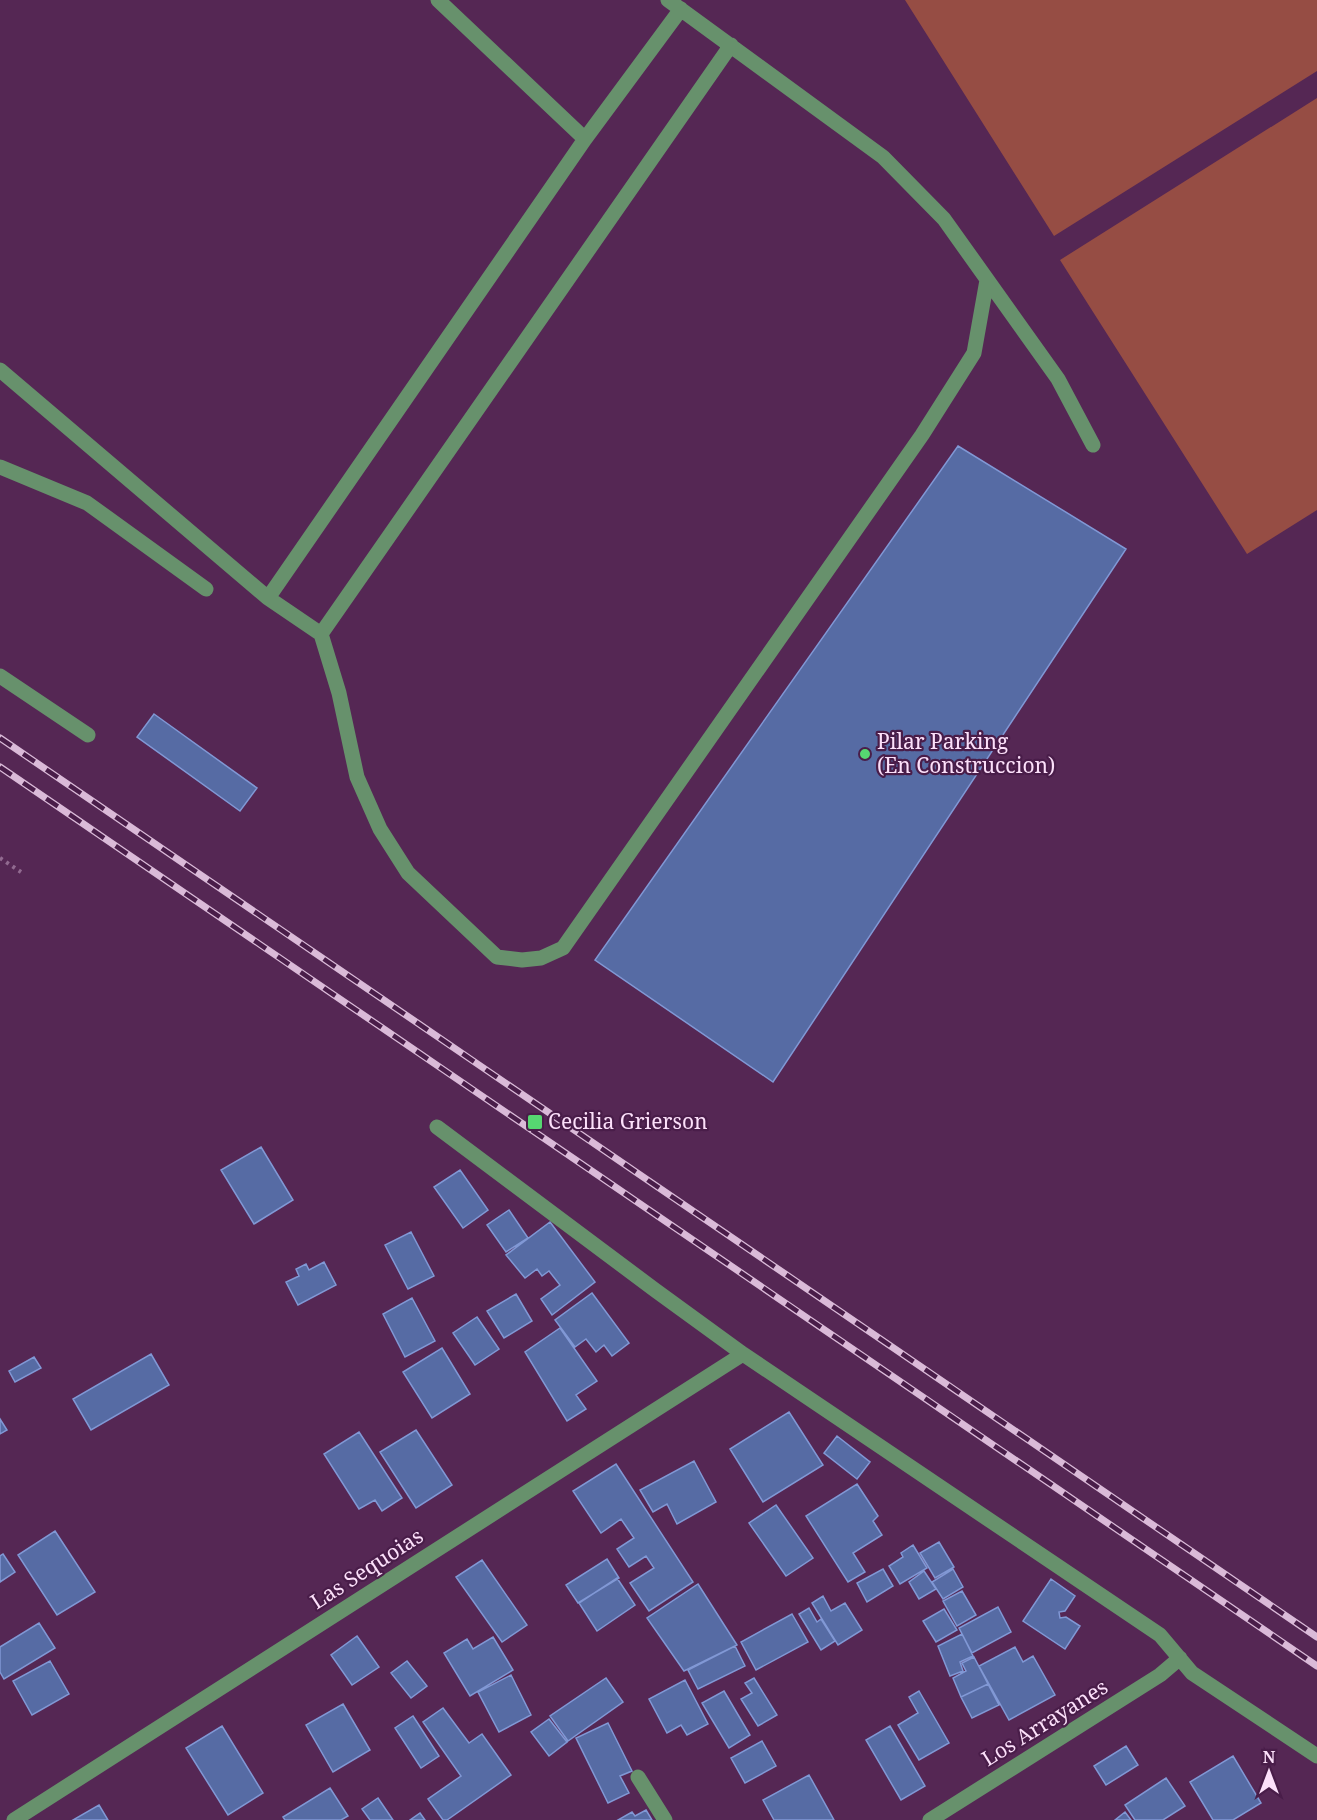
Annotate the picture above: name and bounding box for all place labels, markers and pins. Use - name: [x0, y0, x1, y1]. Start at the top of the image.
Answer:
- place label: Pilar Parking (En Construccion): [877, 727, 1055, 779]
- marker: Pilar Parking (En Construccion): [858, 747, 872, 761]
- place label: Cecilia Grierson: [548, 1107, 708, 1135]
- marker: Cecilia Grierson: [526, 1113, 544, 1131]

